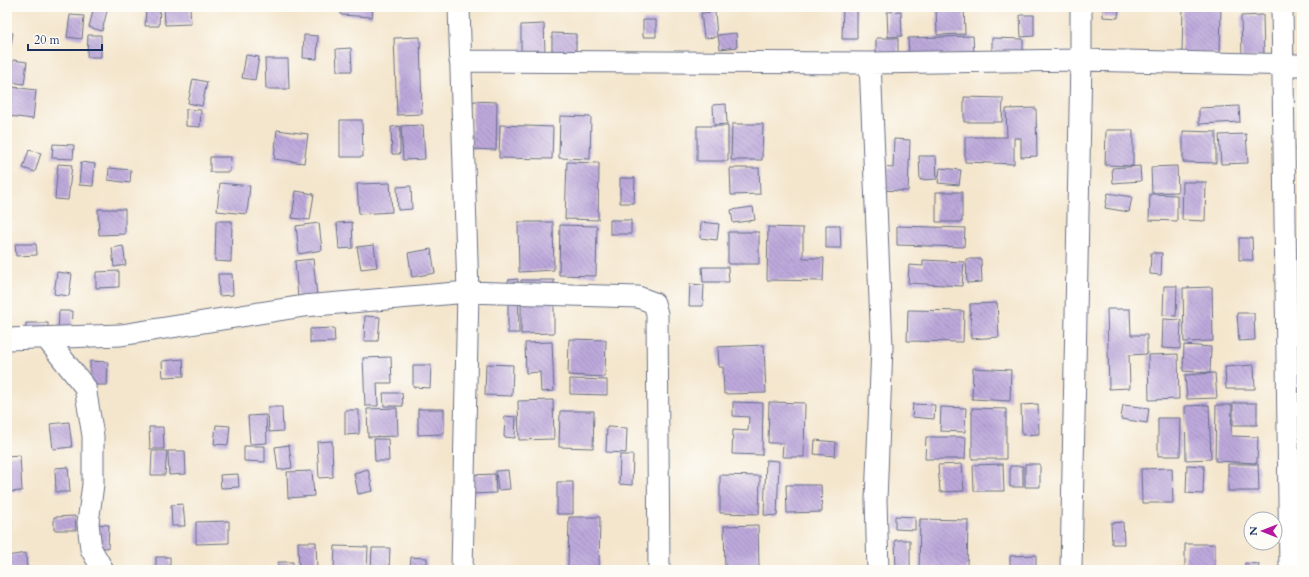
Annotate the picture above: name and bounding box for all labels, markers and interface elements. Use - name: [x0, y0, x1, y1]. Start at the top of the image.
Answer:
- scale bar: [28, 26, 102, 52]
- text: 20 m: [34, 32, 61, 48]
- north arrow: [1243, 511, 1283, 551]
- text: N: [1246, 526, 1261, 536]

